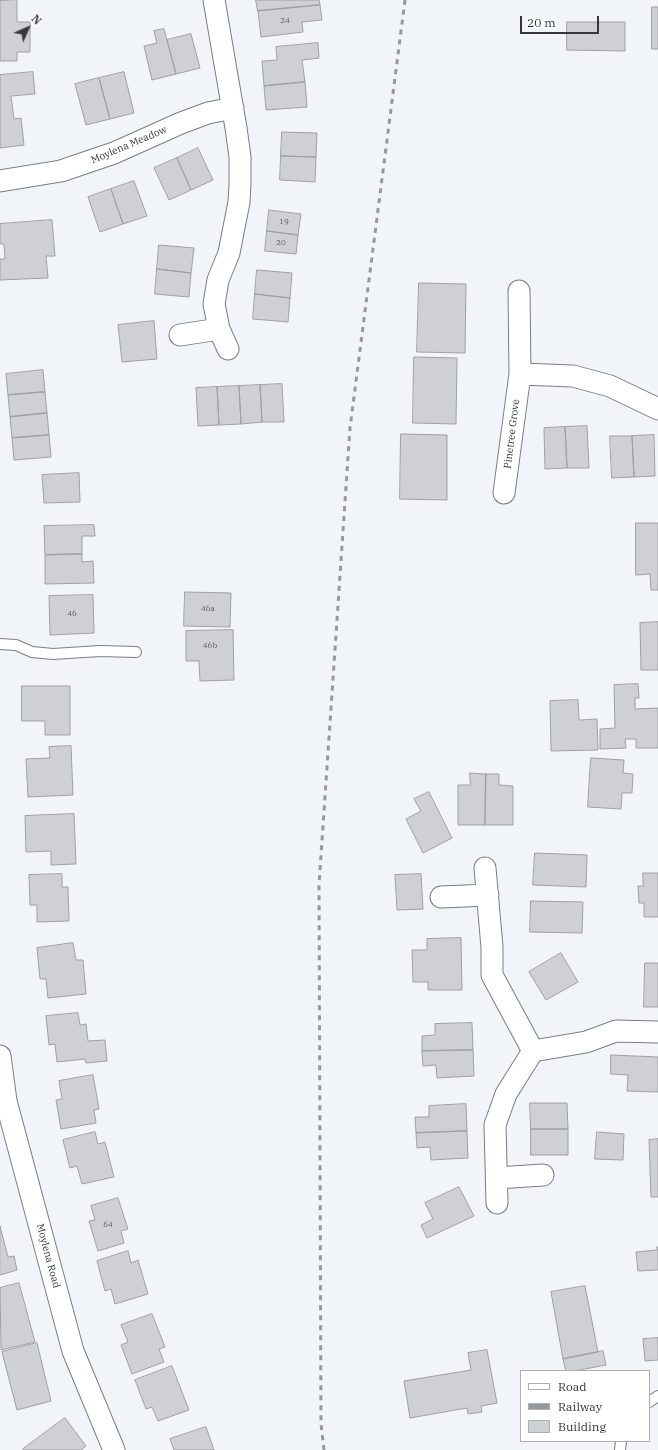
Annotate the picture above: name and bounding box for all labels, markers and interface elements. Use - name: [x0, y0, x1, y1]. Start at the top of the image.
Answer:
- north arrow: [8, 8, 48, 48]
- scale bar: [522, 8, 601, 34]
- text: N: [28, 11, 45, 28]
- text: 20 m: [527, 15, 556, 30]
- house number: 24: [280, 16, 290, 26]
- street label: Moylena Meadow: [89, 124, 169, 166]
- house number: 19: [279, 217, 289, 227]
- house number: 20: [276, 238, 286, 248]
- street label: Pinetree Grove: [502, 399, 522, 469]
- house number: 46a: [201, 604, 215, 614]
- house number: 46: [67, 609, 77, 619]
- house number: 46b: [203, 641, 217, 651]
- house number: 64: [103, 1220, 113, 1230]
- street label: Moylena Road: [34, 1223, 62, 1289]
- legend: [520, 1370, 650, 1442]
- text: Road: [558, 1379, 587, 1394]
- text: Railway: [558, 1399, 602, 1414]
- text: Building: [558, 1419, 606, 1434]

